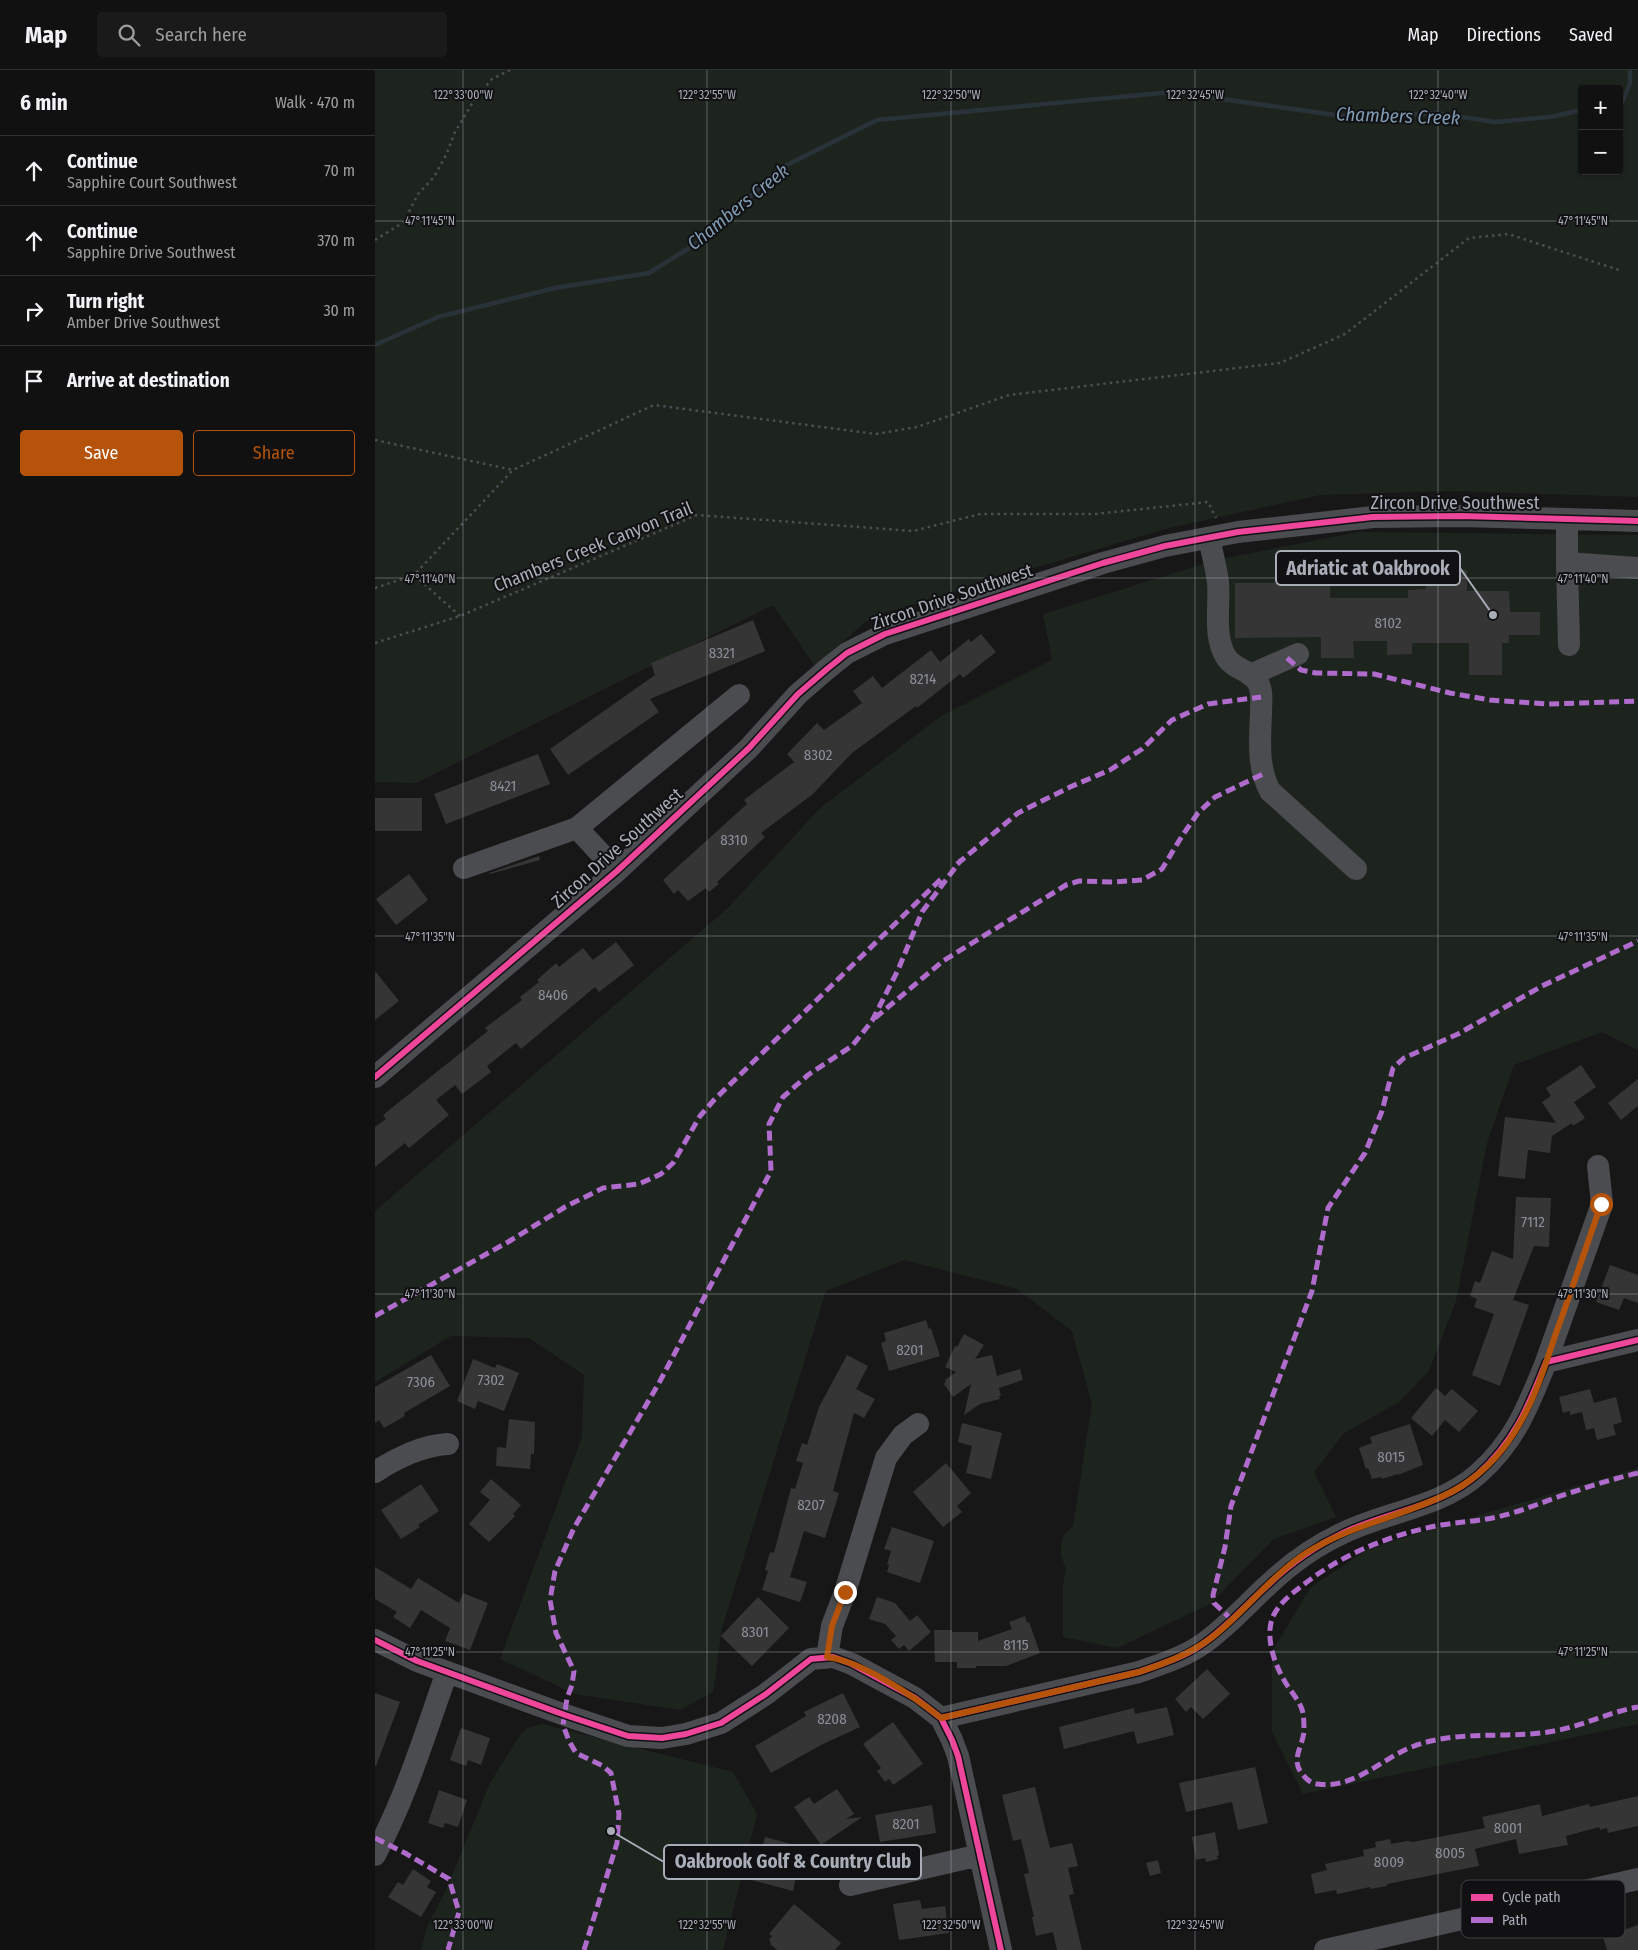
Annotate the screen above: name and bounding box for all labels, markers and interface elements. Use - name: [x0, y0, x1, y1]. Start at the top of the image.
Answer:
- search box: [97, 12, 447, 57]
- text: Map: [25, 21, 67, 49]
- icon: search: [115, 21, 143, 49]
- text: Search here: [155, 23, 247, 46]
- text: Map: [1407, 24, 1439, 46]
- text: Directions: [1467, 24, 1541, 46]
- text: Saved: [1569, 24, 1613, 46]
- map controls: [1578, 85, 1623, 175]
- button: +: [1578, 85, 1623, 130]
- text: 122°33'00"W: [433, 88, 493, 102]
- text: 122°32'55"W: [678, 88, 736, 102]
- text: 122°32'50"W: [921, 88, 981, 102]
- text: 122°32'45"W: [1166, 88, 1224, 102]
- text: 122°32'40"W: [1409, 88, 1467, 102]
- text: 6 min: [20, 90, 68, 116]
- text: Walk · 470 m: [275, 93, 355, 112]
- water label: Chambers Creek: [1336, 102, 1460, 130]
- button: −: [1578, 130, 1623, 175]
- text: Continue: [67, 150, 138, 173]
- icon: ahead: [20, 157, 48, 185]
- water label: Chambers Creek: [683, 159, 793, 255]
- text: 70 m: [324, 161, 355, 180]
- text: Sapphire Court Southwest: [67, 173, 237, 192]
- text: 47°11'45"N: [405, 214, 455, 228]
- text: 47°11'45"N: [1558, 214, 1608, 228]
- text: Continue: [67, 220, 138, 243]
- icon: ahead: [20, 227, 48, 255]
- text: 370 m: [317, 231, 355, 250]
- text: Sapphire Drive Southwest: [67, 243, 236, 262]
- text: Turn right: [67, 290, 144, 313]
- icon: right: [20, 297, 48, 325]
- text: 30 m: [323, 301, 355, 320]
- text: Amber Drive Southwest: [67, 313, 220, 332]
- icon: arrive: [20, 367, 48, 395]
- text: Arrive at destination: [67, 369, 230, 392]
- button: Save: [20, 430, 183, 476]
- button: Share: [193, 430, 355, 476]
- street label: Zircon Drive Southwest: [1370, 492, 1540, 514]
- street label: Chambers Creek Canyon Trail: [490, 497, 696, 597]
- callout: Adriatic at Oakbrook: [1276, 551, 1460, 585]
- text: Adriatic at Oakbrook: [1285, 557, 1450, 580]
- street label: Zircon Drive Southwest: [868, 559, 1036, 635]
- text: 47°11'40"N: [404, 572, 456, 586]
- text: 47°11'40"N: [1557, 572, 1609, 586]
- house number: 8102: [1374, 614, 1402, 632]
- house number: 8321: [709, 644, 735, 662]
- house number: 8214: [910, 670, 936, 688]
- house number: 8302: [804, 746, 833, 764]
- house number: 8421: [490, 777, 516, 795]
- street label: Zircon Drive Southwest: [547, 783, 687, 913]
- house number: 8310: [720, 831, 748, 849]
- text: 47°11'35"N: [405, 930, 455, 944]
- text: 47°11'35"N: [1558, 930, 1608, 944]
- house number: 8406: [538, 986, 568, 1004]
- route start: [1590, 1193, 1613, 1216]
- house number: 7112: [1521, 1213, 1545, 1231]
- text: 47°11'30"N: [404, 1287, 456, 1301]
- text: 47°11'30"N: [1557, 1287, 1609, 1301]
- house number: 8201: [896, 1341, 924, 1359]
- house number: 7302: [477, 1371, 505, 1389]
- house number: 7306: [407, 1373, 435, 1391]
- house number: 8015: [1377, 1448, 1405, 1466]
- house number: 8207: [797, 1496, 825, 1514]
- route end: [834, 1581, 857, 1604]
- house number: 8301: [741, 1623, 769, 1641]
- house number: 8115: [1003, 1636, 1029, 1654]
- text: 47°11'25"N: [405, 1645, 455, 1659]
- text: 47°11'25"N: [1558, 1645, 1608, 1659]
- house number: 8208: [817, 1710, 847, 1728]
- house number: 8201: [892, 1815, 920, 1833]
- house number: 8001: [1494, 1819, 1522, 1837]
- house number: 8005: [1435, 1844, 1465, 1862]
- callout: Oakbrook Golf & Country Club: [664, 1845, 921, 1879]
- text: Oakbrook Golf & Country Club: [675, 1850, 911, 1873]
- house number: 8009: [1374, 1853, 1404, 1871]
- legend: [1461, 1880, 1625, 1938]
- text: Cycle path: [1502, 1889, 1561, 1906]
- text: Path: [1502, 1912, 1527, 1929]
- text: 122°33'00"W: [433, 1918, 493, 1932]
- text: 122°32'55"W: [678, 1918, 736, 1932]
- text: 122°32'50"W: [921, 1918, 981, 1932]
- text: 122°32'45"W: [1166, 1918, 1224, 1932]

